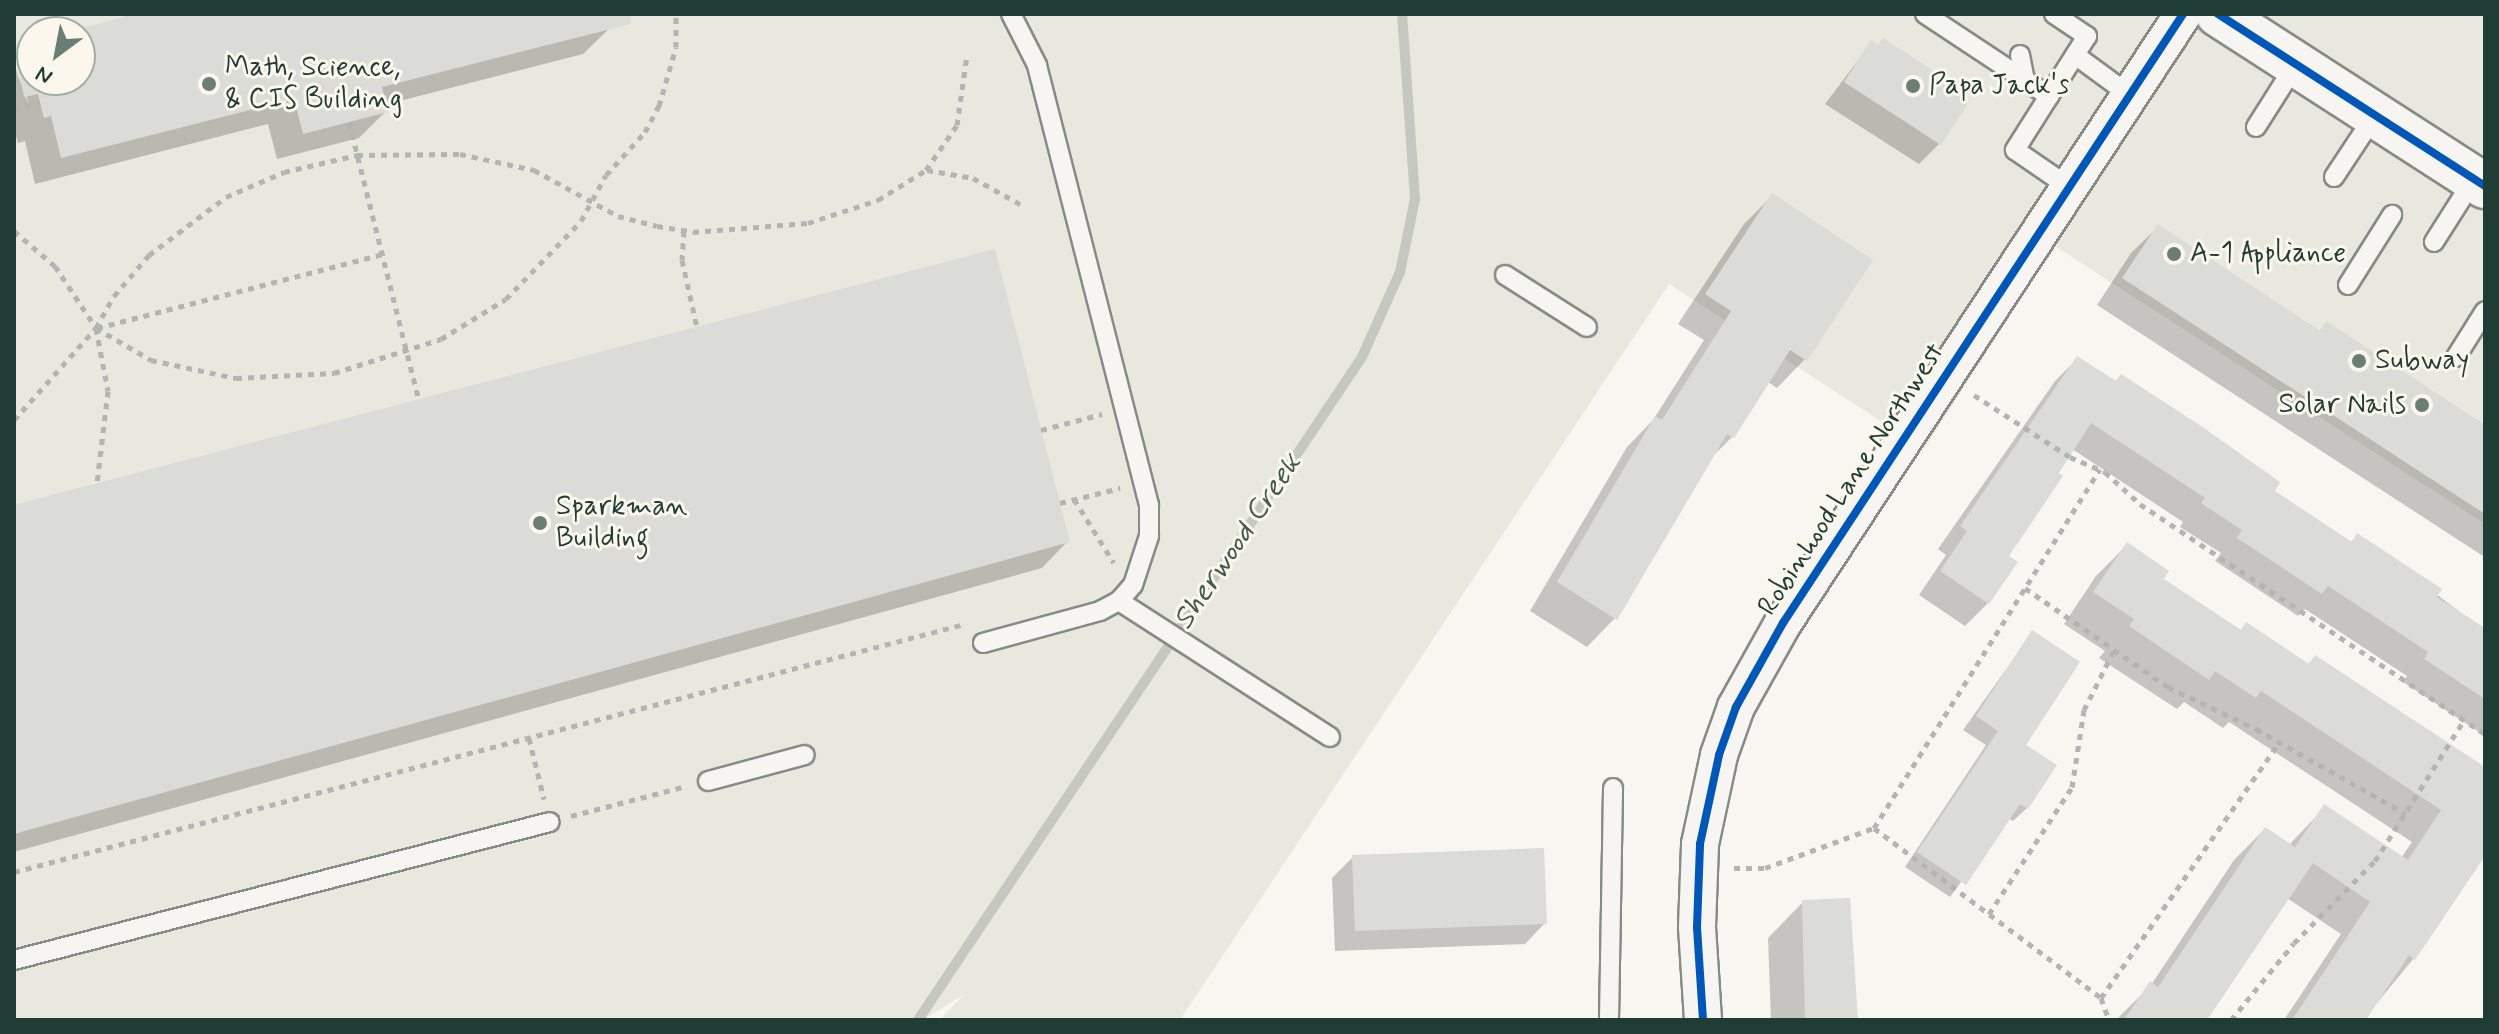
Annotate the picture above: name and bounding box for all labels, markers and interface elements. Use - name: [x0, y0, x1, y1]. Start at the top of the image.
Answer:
- north arrow: [16, 16, 96, 96]
- place label: Math, Science, & CIS Building: [225, 51, 400, 117]
- text: N: [31, 59, 58, 90]
- place label: Papa Jack's: [1929, 69, 2067, 103]
- marker: Math, Science, & CIS Building: [200, 75, 218, 93]
- marker: Papa Jack's: [1904, 77, 1922, 95]
- place label: A-1 Appliance: [2190, 237, 2346, 271]
- marker: A-1 Appliance: [2165, 245, 2183, 263]
- street label: Robinhood Lane Northwest: [1752, 339, 1952, 621]
- place label: Subway: [2375, 344, 2469, 378]
- marker: Subway: [2350, 352, 2368, 370]
- place label: Solar Nails: [2280, 388, 2406, 422]
- marker: Solar Nails: [2413, 396, 2431, 414]
- water label: Sherwood Creek: [1166, 448, 1310, 636]
- place label: Sparkman Building: [556, 490, 688, 556]
- marker: Sparkman Building: [531, 514, 549, 532]

